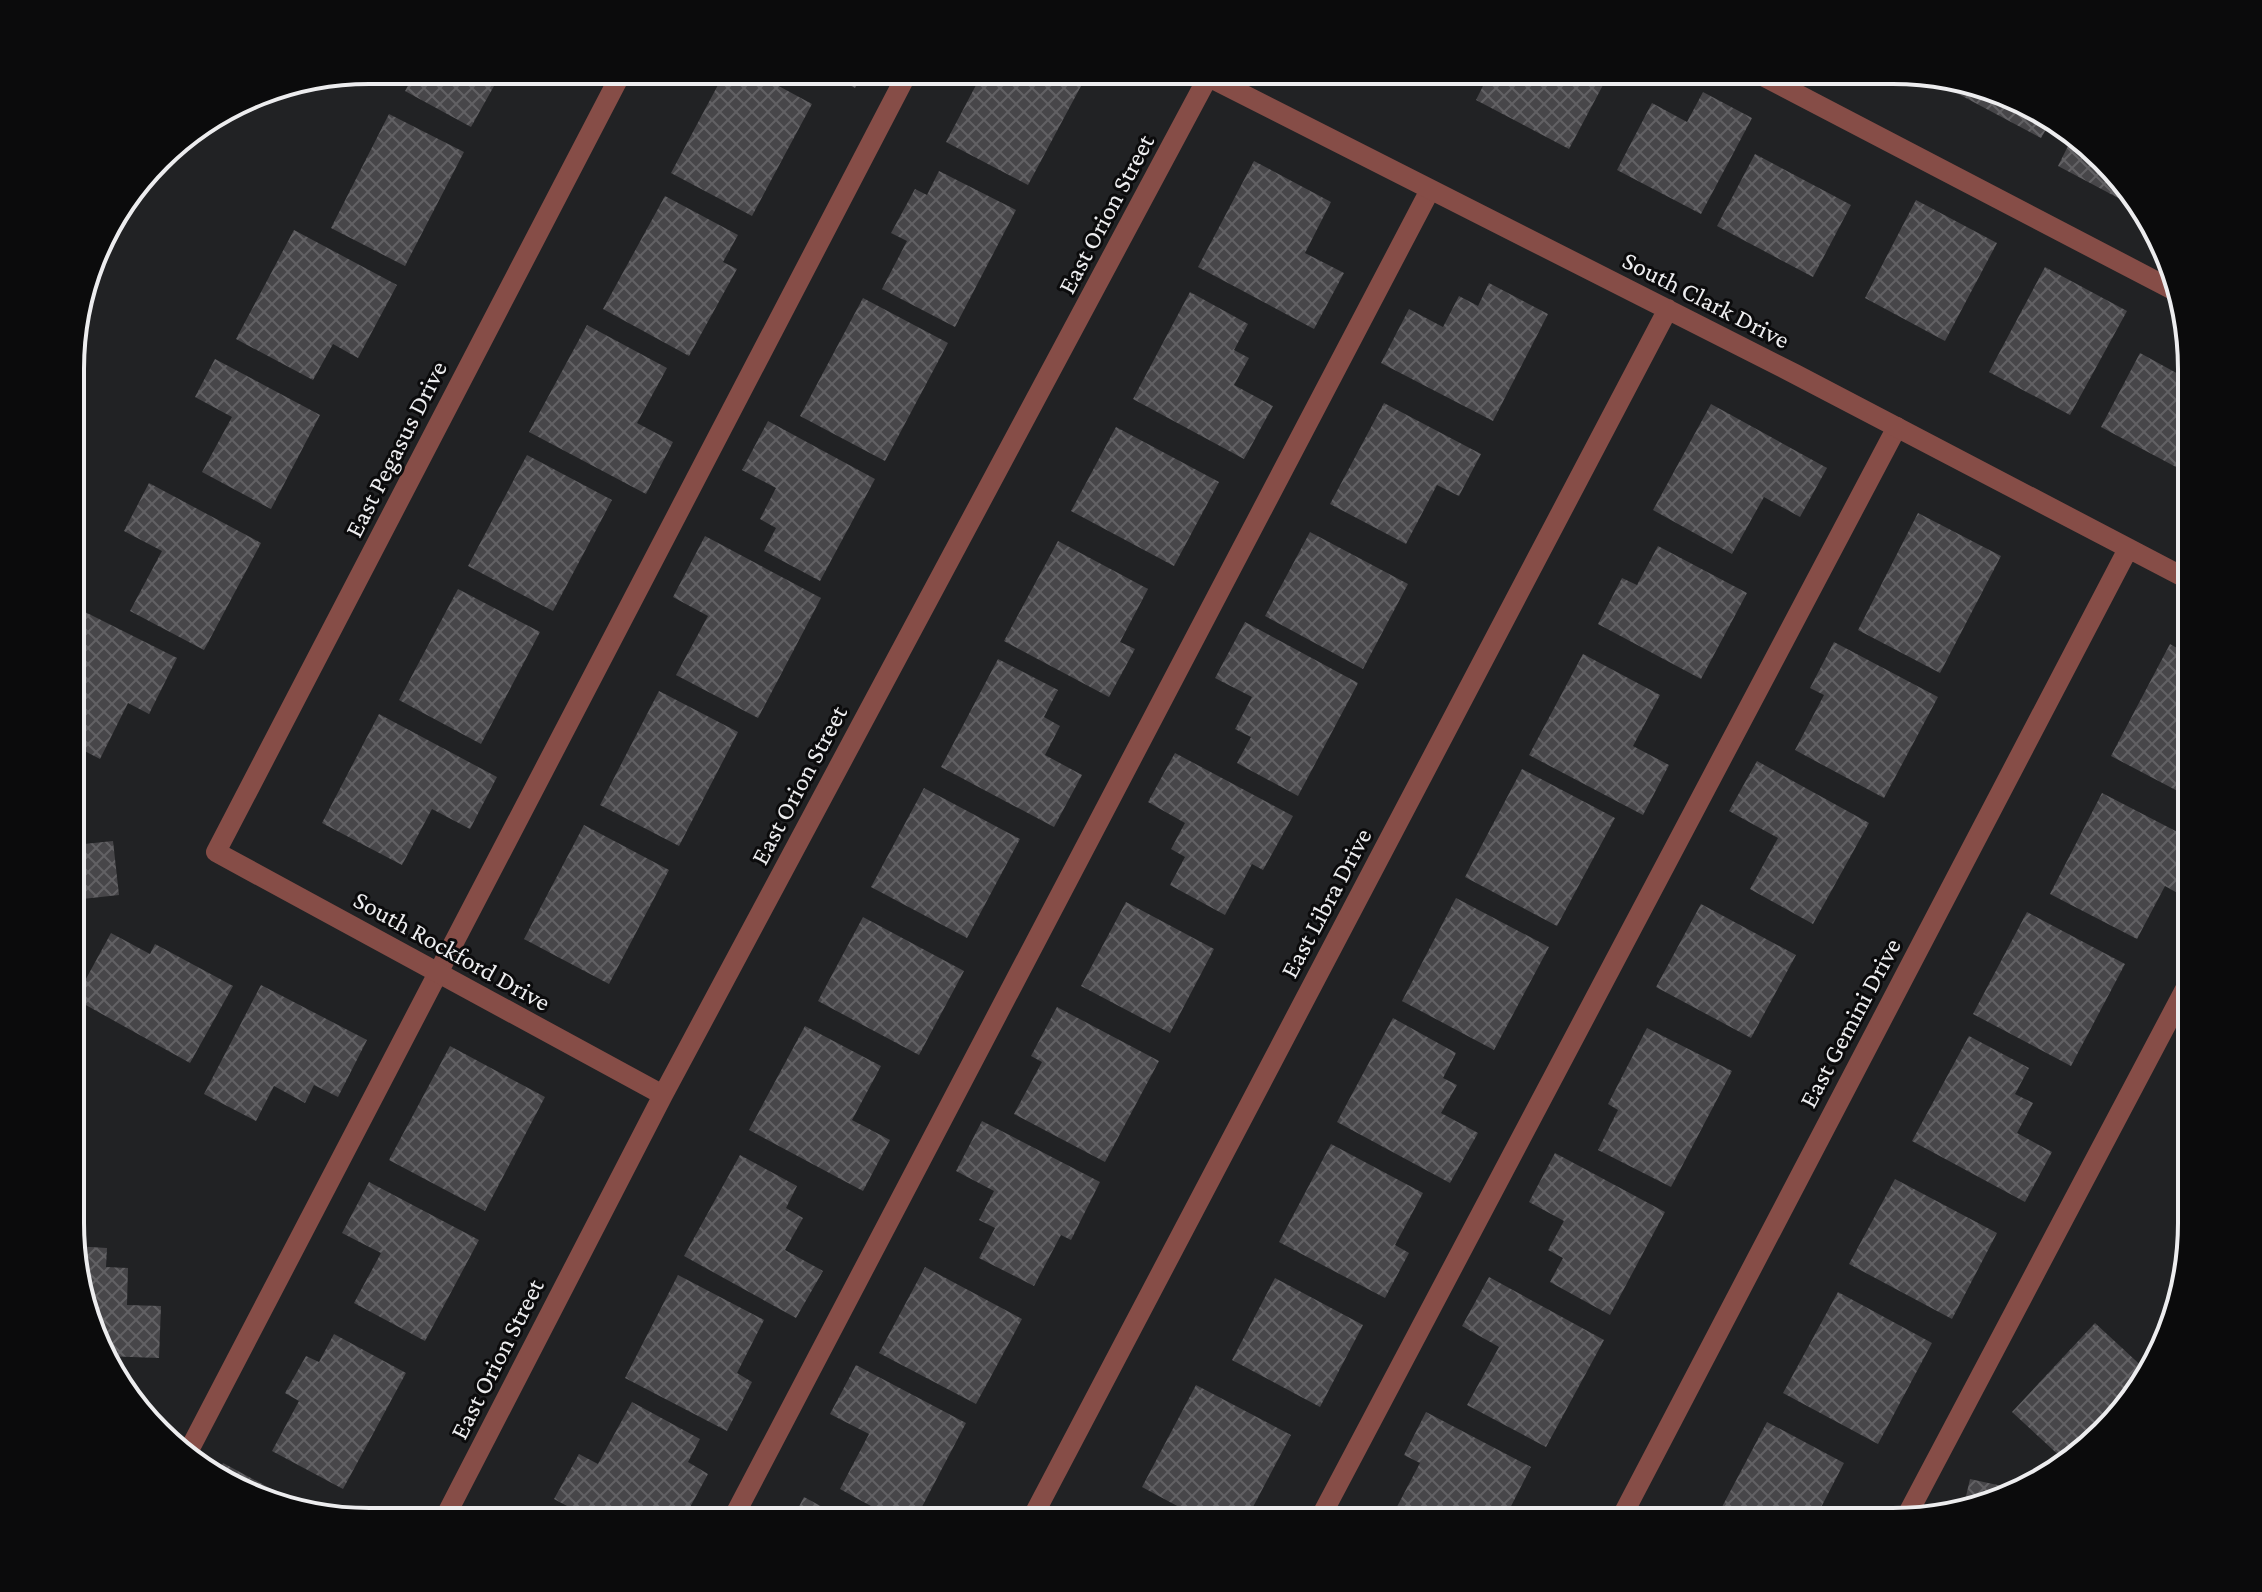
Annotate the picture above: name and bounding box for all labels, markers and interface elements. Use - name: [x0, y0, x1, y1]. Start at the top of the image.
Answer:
- street label: East Orion Street: [1052, 129, 1160, 298]
- street label: South Clark Drive: [1618, 245, 1794, 355]
- street label: East Pegasus Drive: [339, 356, 453, 542]
- street label: East Orion Street: [745, 700, 853, 869]
- street label: East Libra Drive: [1274, 823, 1378, 983]
- street label: South Rockford Drive: [348, 885, 556, 1017]
- street label: East Gemini Drive: [1793, 933, 1907, 1113]
- street label: East Orion Street: [444, 1274, 550, 1444]

